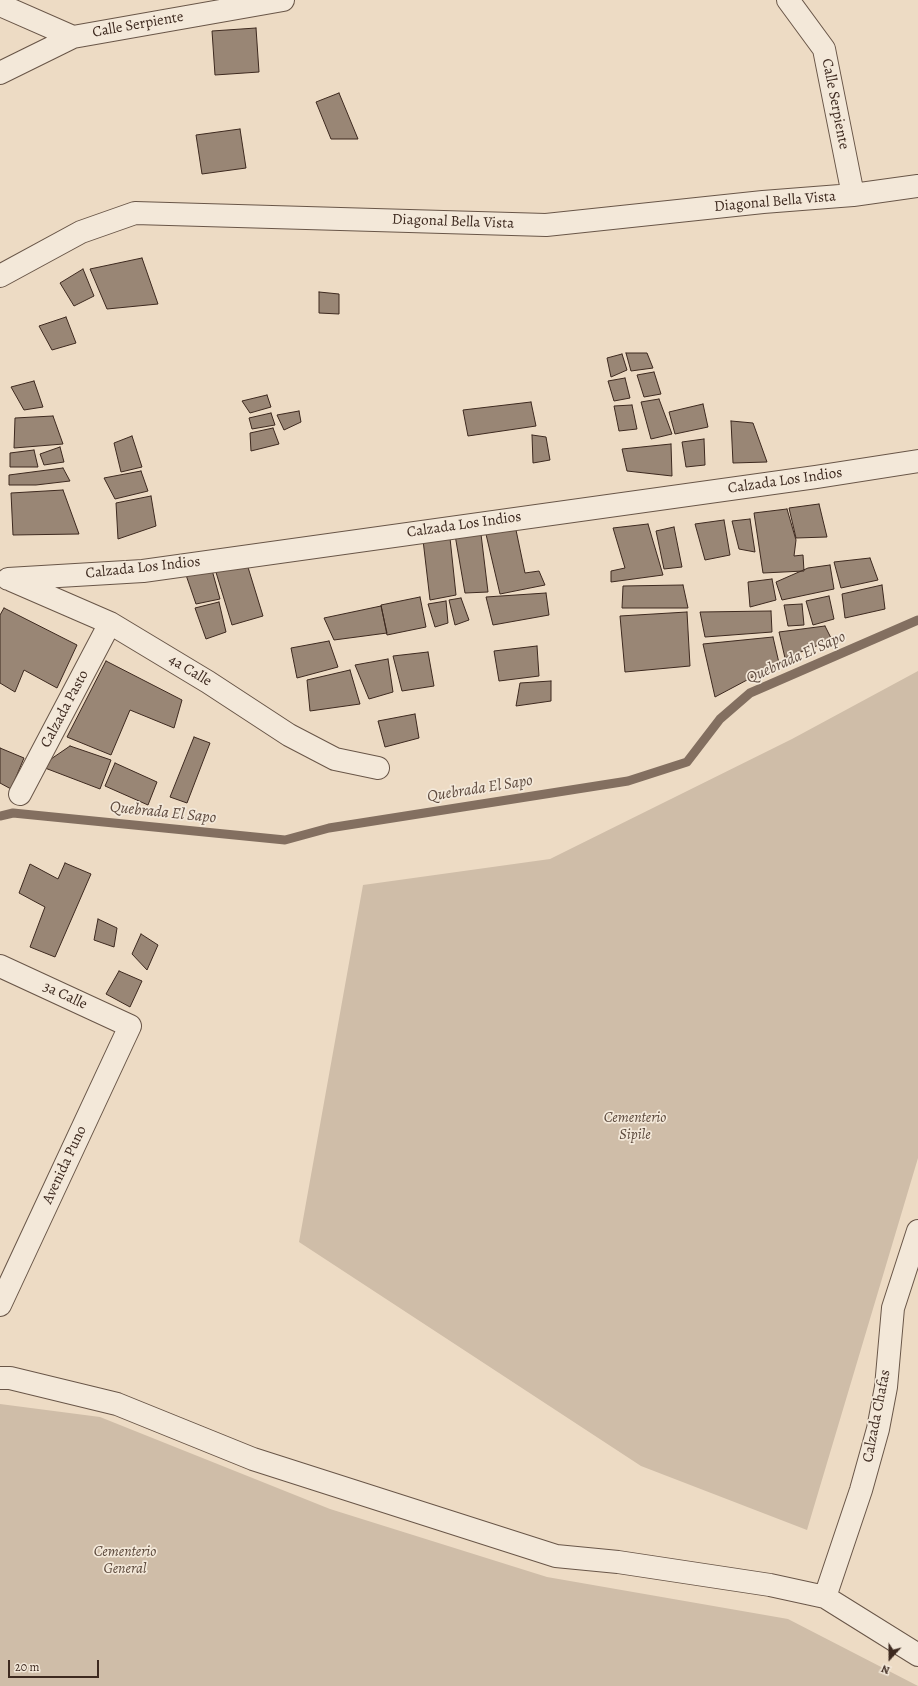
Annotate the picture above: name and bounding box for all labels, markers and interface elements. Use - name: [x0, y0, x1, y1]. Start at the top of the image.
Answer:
- street label: Calle Serpiente: [91, 8, 185, 42]
- street label: Calle Serpiente: [817, 57, 853, 151]
- street label: Diagonal Bella Vista: [713, 188, 837, 216]
- street label: Diagonal Bella Vista: [392, 211, 514, 233]
- street label: Calzada Los Indios: [727, 464, 843, 498]
- street label: Calzada Los Indios: [406, 508, 522, 542]
- street label: Calzada Los Indios: [85, 553, 201, 583]
- water label: Quebrada El Sapo: [743, 628, 849, 688]
- street label: 4a Calle: [165, 651, 215, 691]
- street label: Calzada Pasto: [37, 667, 93, 751]
- water label: Quebrada El Sapo: [426, 771, 534, 807]
- water label: Quebrada El Sapo: [109, 798, 217, 828]
- street label: 3a Calle: [40, 978, 90, 1014]
- park label: Cementerio Sipile: [604, 1109, 666, 1144]
- street label: Avenida Puno: [39, 1123, 91, 1207]
- street label: Calzada Chafas: [859, 1368, 895, 1464]
- park label: Cementerio General: [94, 1543, 156, 1578]
- north arrow: [870, 1638, 910, 1678]
- scale bar: [10, 1652, 101, 1678]
- text: 20 m: [15, 1659, 39, 1675]
- text: N: [879, 1661, 892, 1678]

